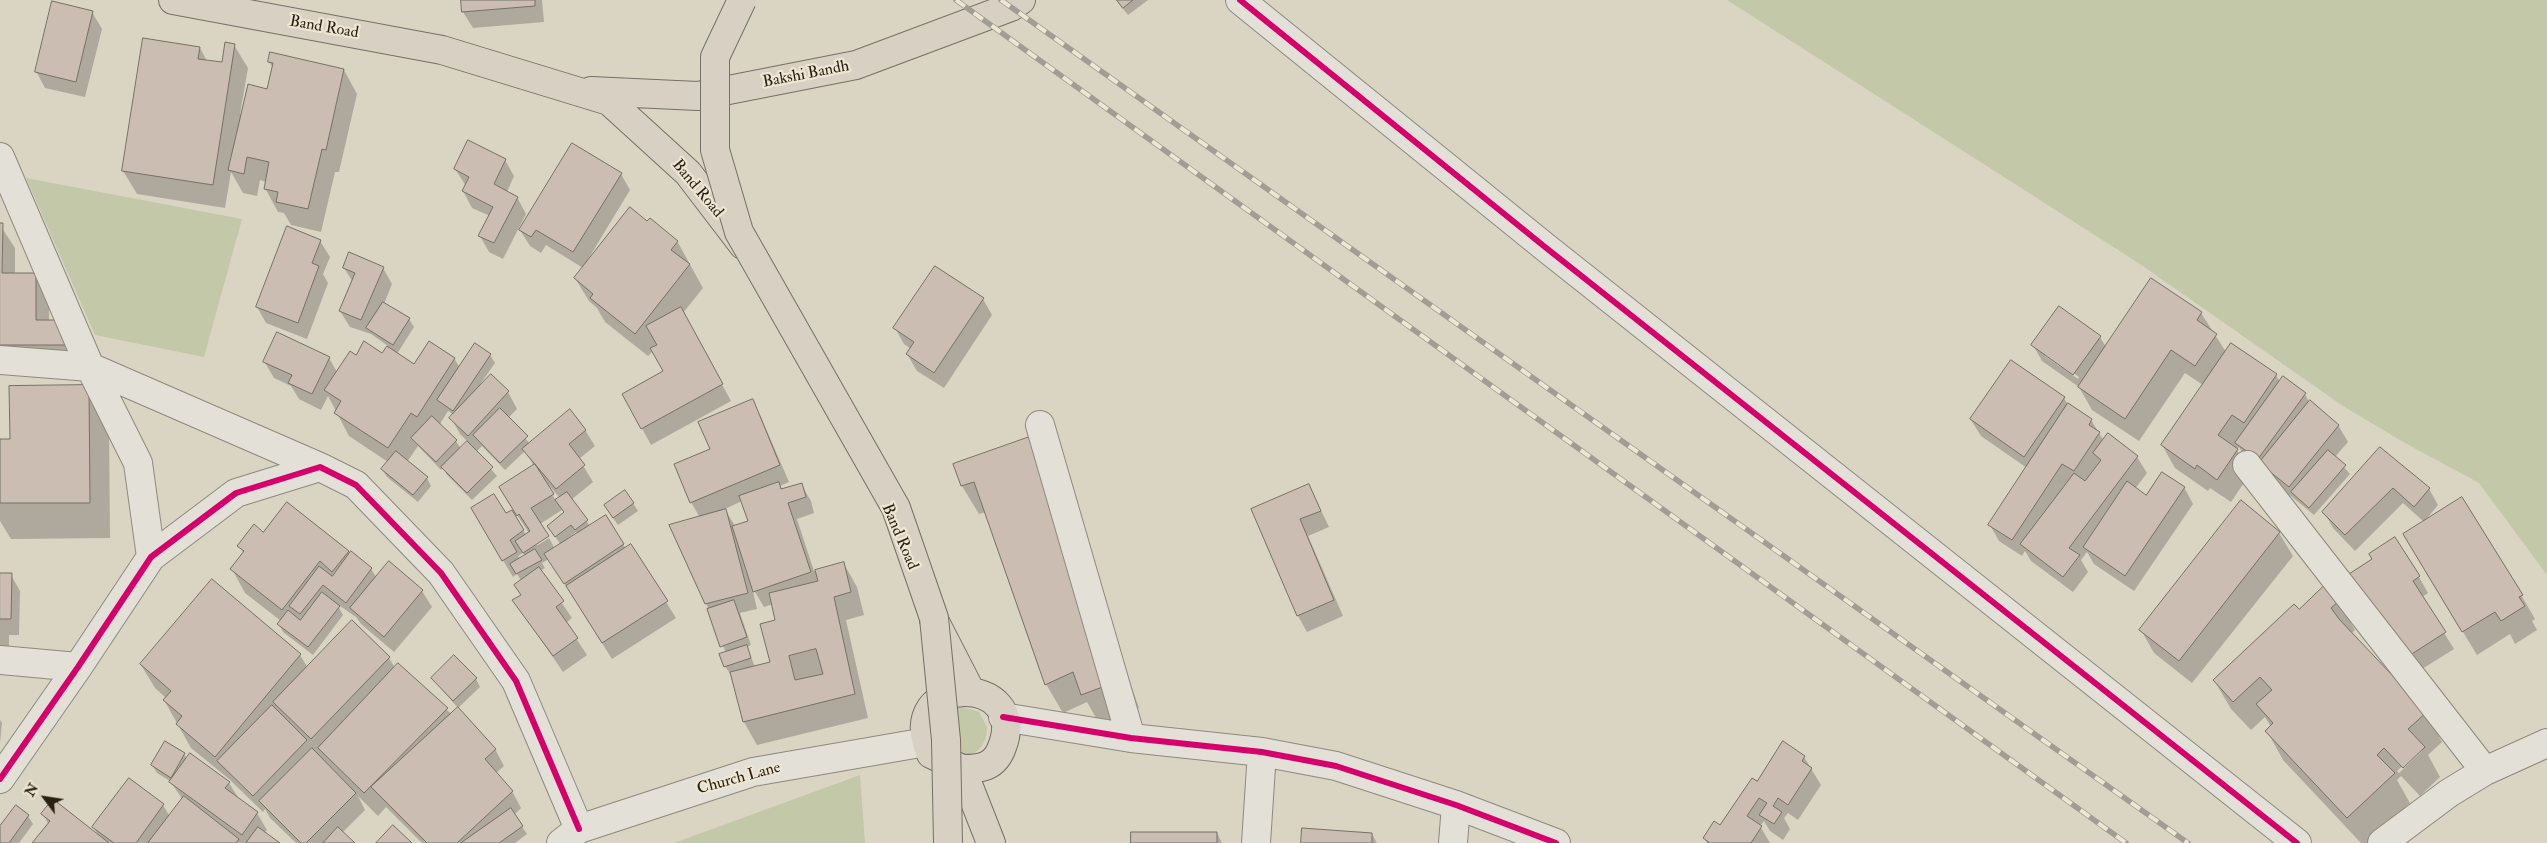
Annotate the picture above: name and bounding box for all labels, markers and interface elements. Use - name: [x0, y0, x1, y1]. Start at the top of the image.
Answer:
- street label: Band Road: [288, 12, 360, 44]
- street label: Bakshi Bandh: [761, 57, 851, 93]
- street label: Band Road: [667, 156, 727, 222]
- street label: Band Road: [876, 501, 922, 573]
- street label: Church Lane: [695, 759, 783, 799]
- north arrow: [20, 773, 70, 823]
- text: N: [21, 780, 42, 800]

